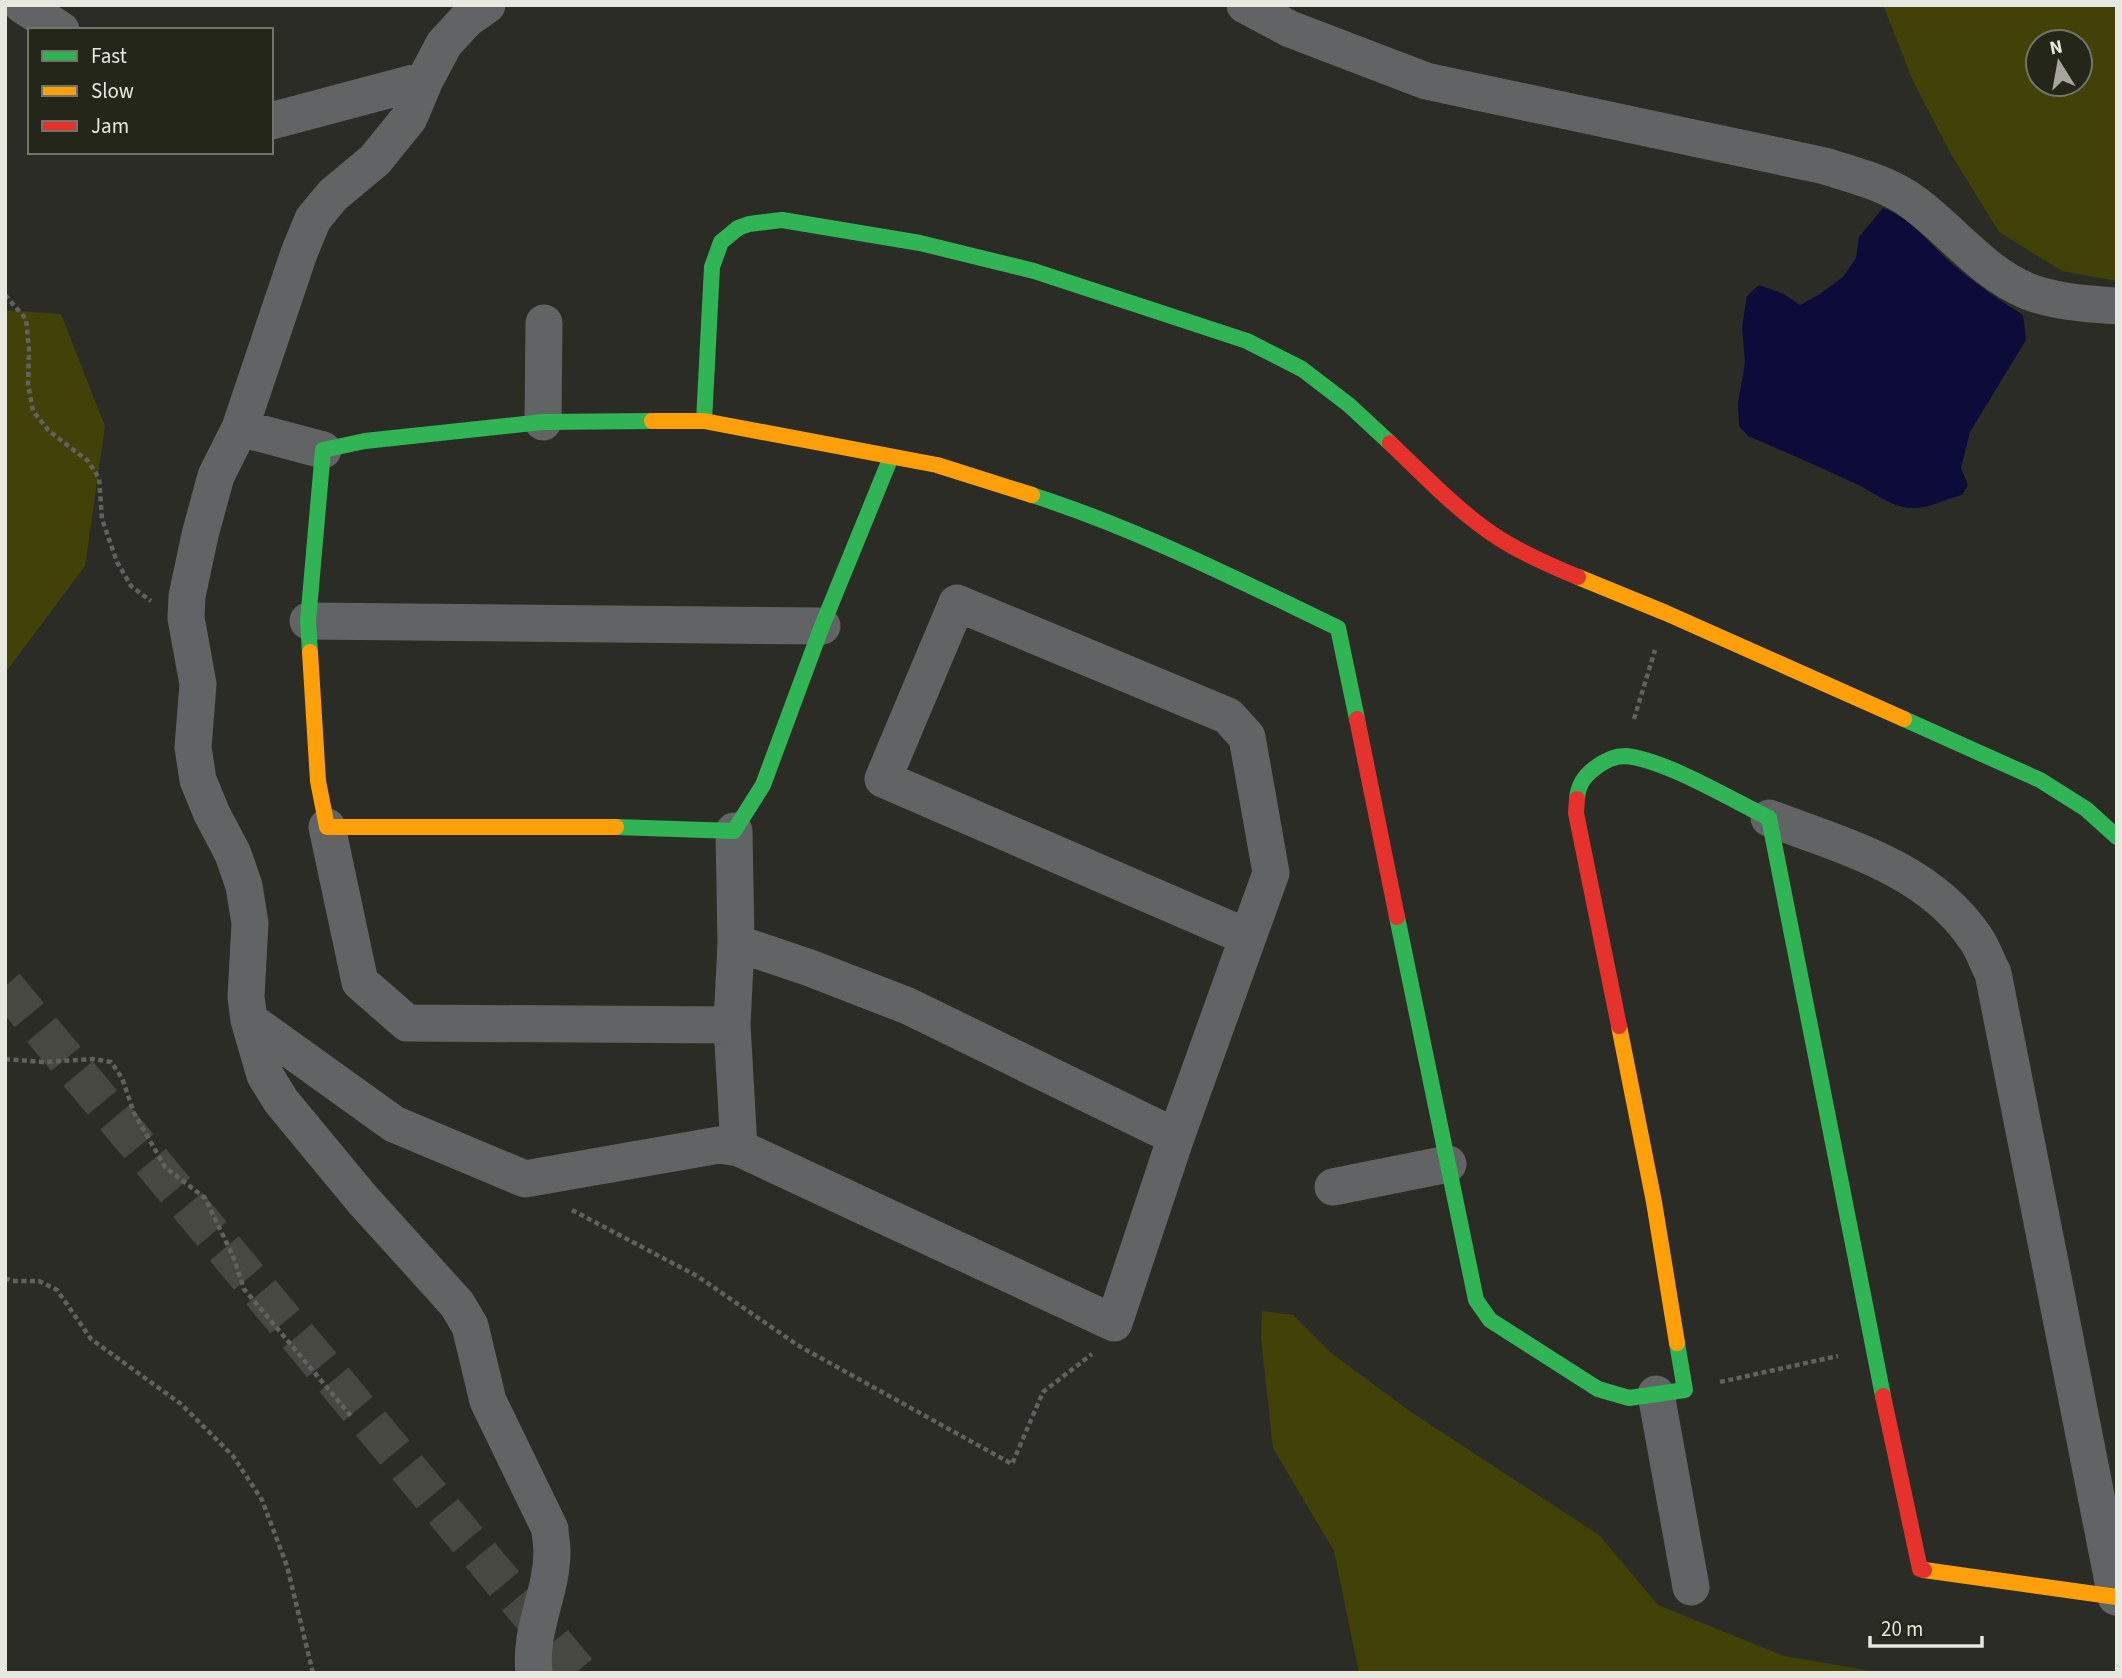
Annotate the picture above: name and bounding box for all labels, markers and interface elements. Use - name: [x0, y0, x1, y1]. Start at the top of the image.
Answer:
- legend: [28, 28, 273, 154]
- north arrow: [2024, 28, 2094, 98]
- text: N: [2047, 33, 2065, 62]
- text: Fast: [91, 41, 127, 71]
- text: Slow: [91, 76, 134, 106]
- text: Jam: [91, 111, 129, 141]
- scale bar: [1870, 1604, 1982, 1648]
- text: 20 m: [1881, 1614, 1923, 1644]

